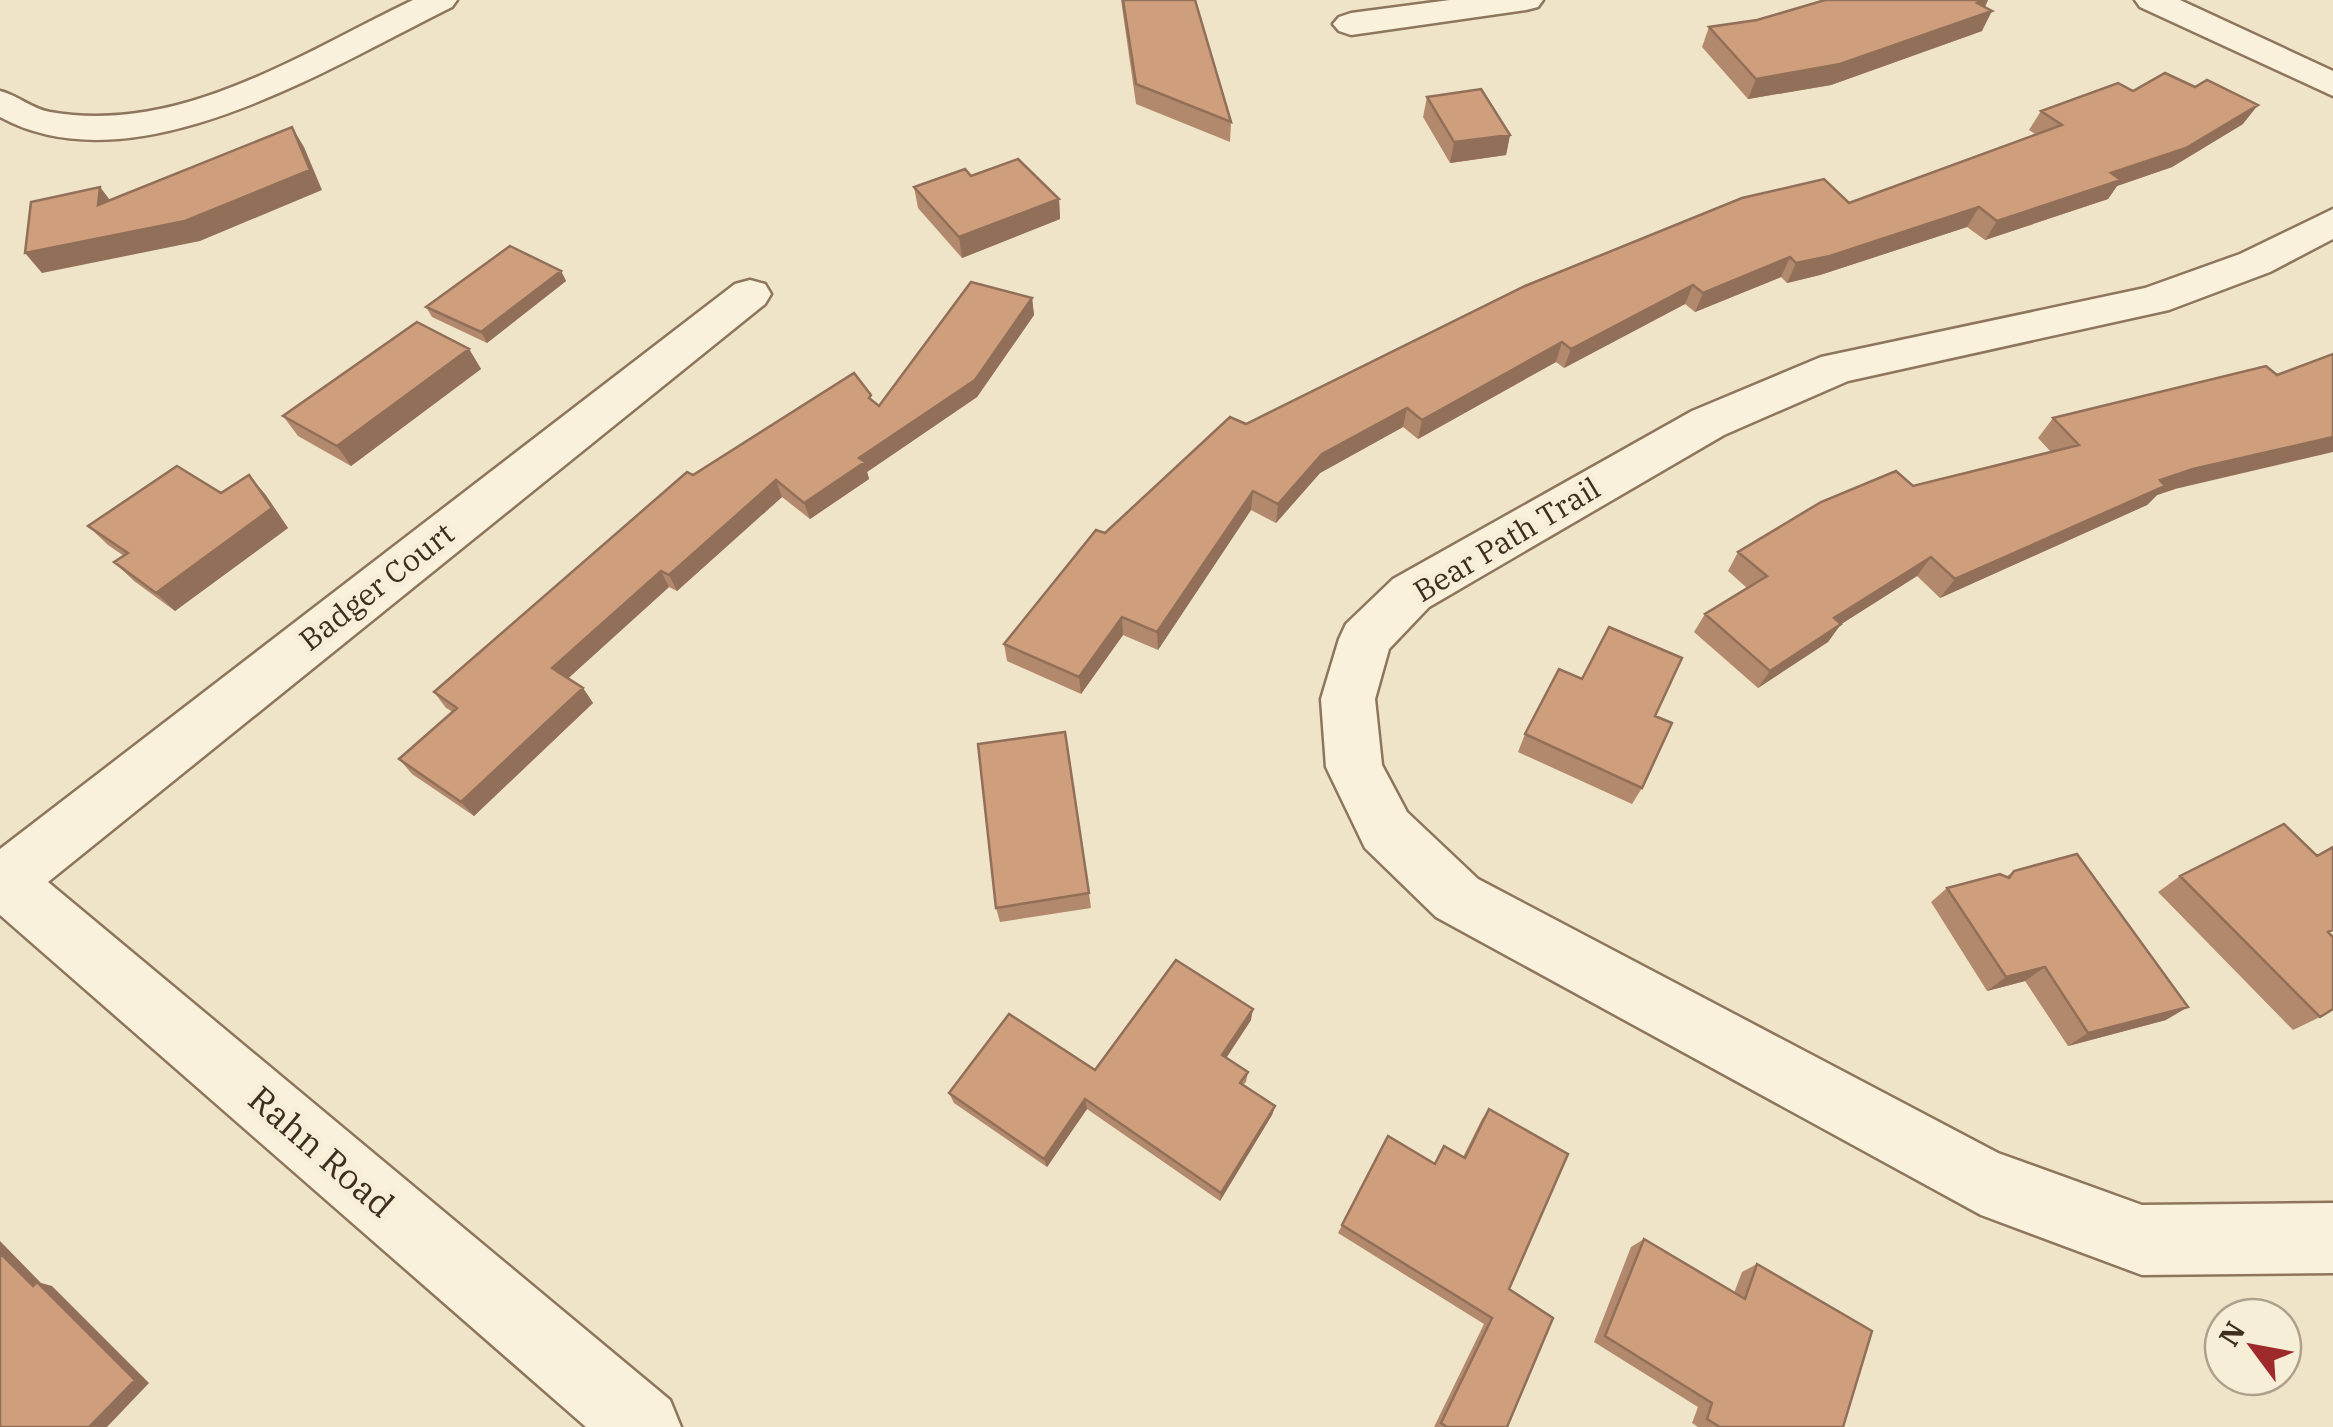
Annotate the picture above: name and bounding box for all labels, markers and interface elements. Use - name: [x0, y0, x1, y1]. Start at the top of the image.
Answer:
- street label: Bear Path Trail: [1406, 468, 1607, 610]
- street label: Badger Court: [291, 513, 461, 658]
- street label: Rahn Road: [239, 1075, 404, 1227]
- north arrow: [2203, 1297, 2303, 1397]
- text: N: [2210, 1314, 2253, 1353]

